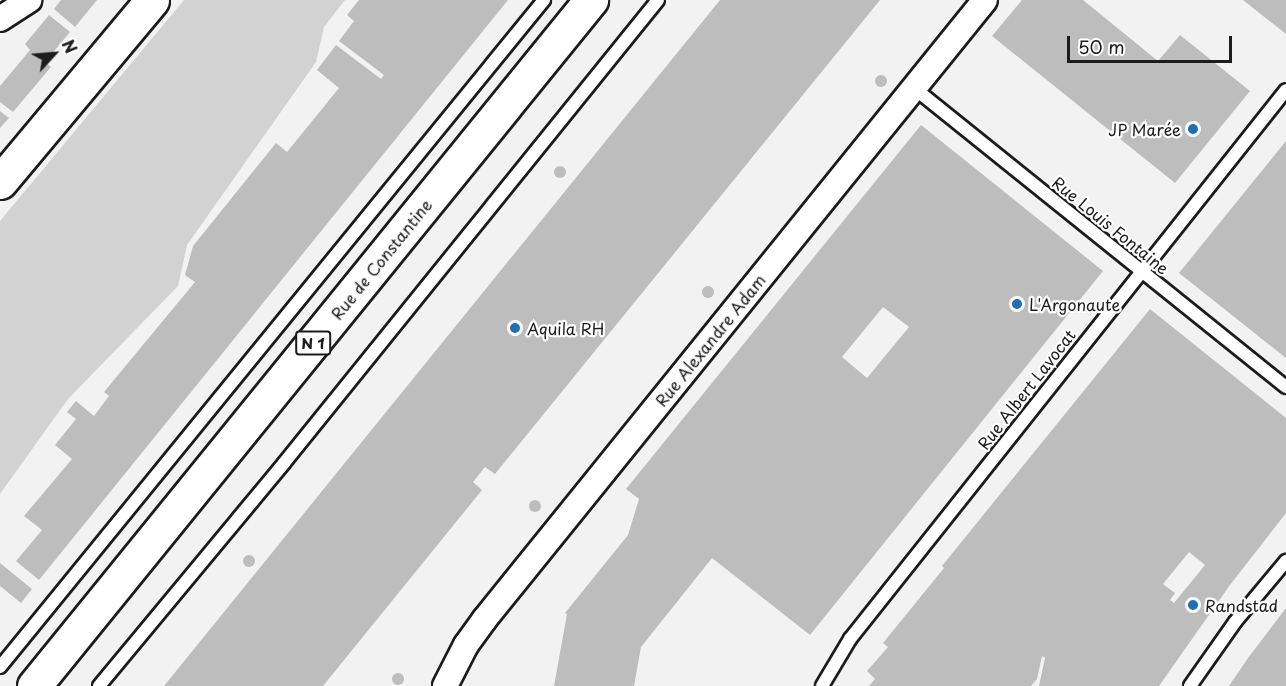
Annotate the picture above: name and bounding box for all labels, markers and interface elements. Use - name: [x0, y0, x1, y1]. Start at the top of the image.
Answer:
- north arrow: [24, 24, 84, 84]
- scale bar: [1070, 24, 1235, 62]
- text: 50 m: [1078, 33, 1125, 60]
- text: N: [57, 35, 84, 57]
- place label: JP Marée: [1107, 119, 1181, 139]
- marker: JP Marée: [1186, 122, 1200, 136]
- street label: Rue Louis Fontaine: [1049, 172, 1173, 278]
- street label: Rue de Constantine: [326, 194, 436, 324]
- street label: Rue Alexandre Adam: [651, 270, 769, 410]
- place label: L'Argonaute: [1029, 294, 1120, 314]
- marker: L'Argonaute: [1010, 297, 1024, 311]
- place label: Aquila RH: [527, 318, 606, 338]
- marker: Aquila RH: [508, 321, 522, 335]
- street label: Rue Albert Lavocat: [973, 324, 1079, 454]
- road number: N 1: [295, 331, 331, 355]
- place label: Randstad: [1205, 595, 1278, 615]
- marker: Randstad: [1186, 598, 1200, 612]

